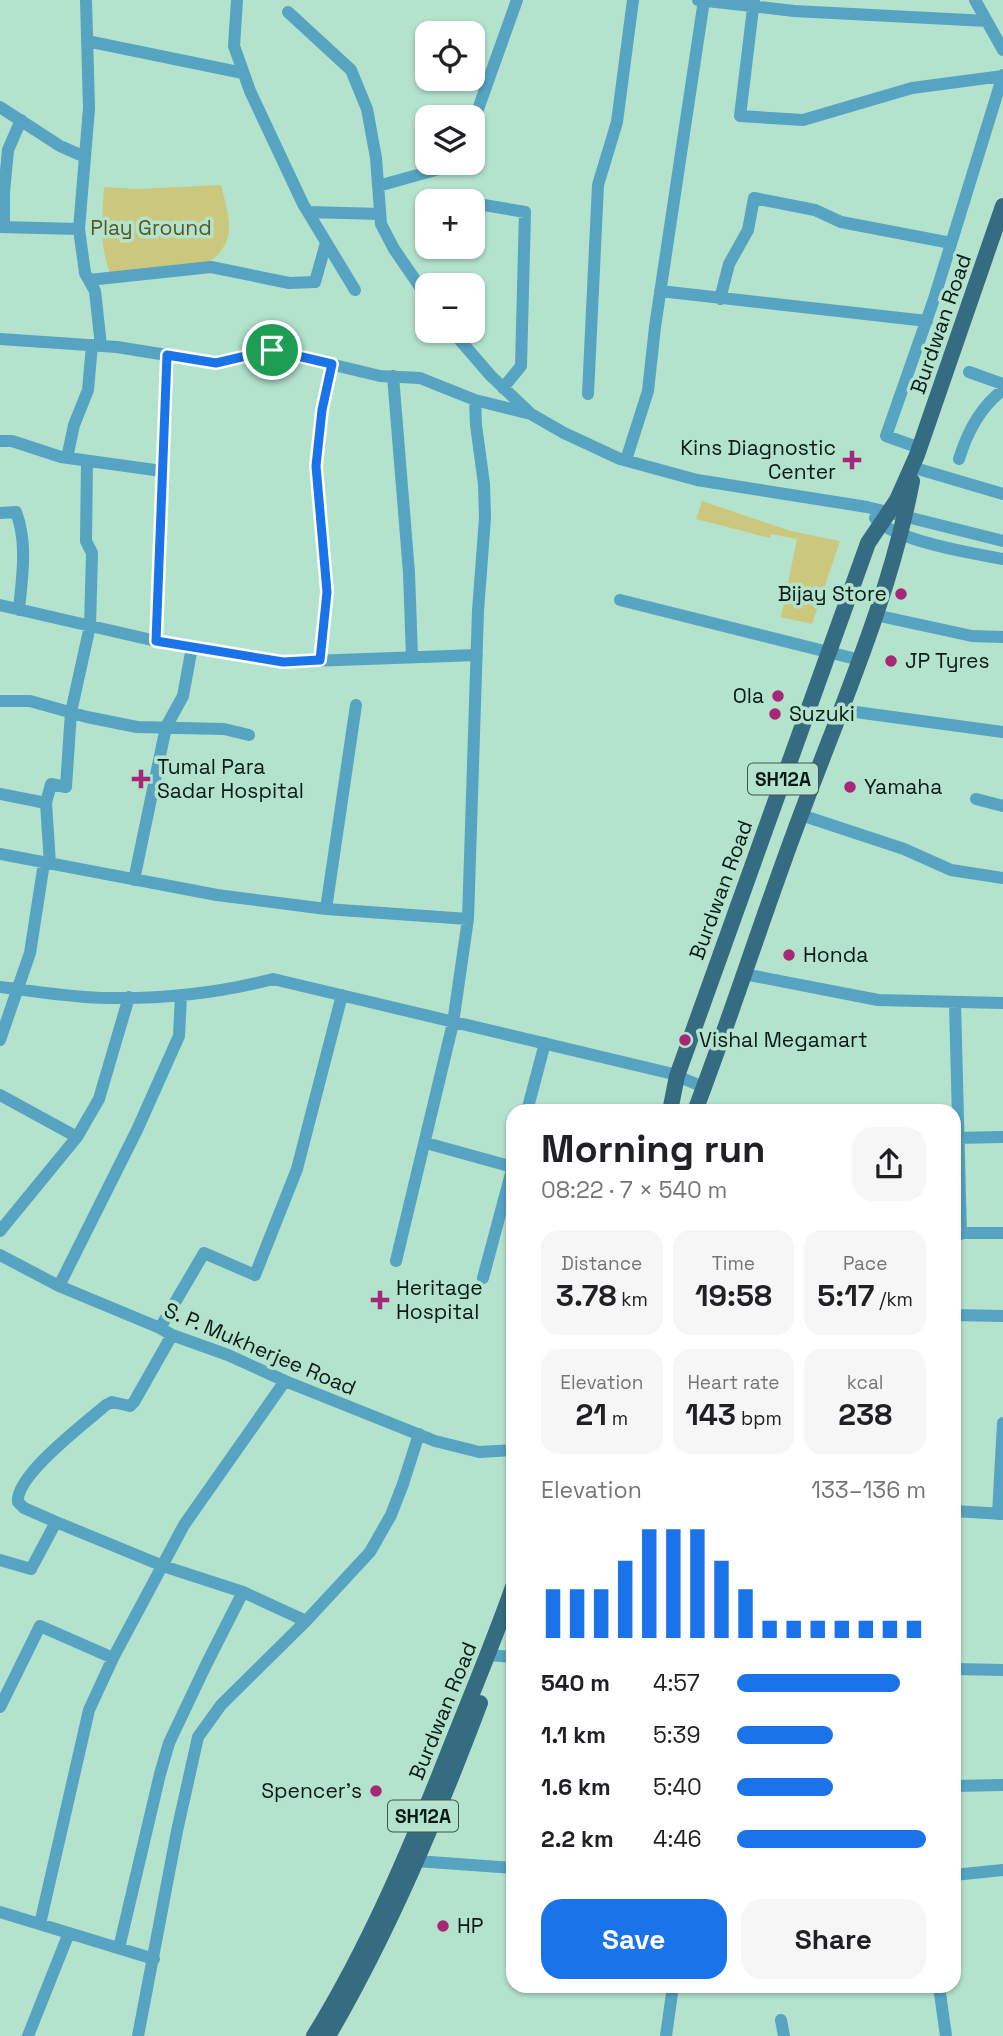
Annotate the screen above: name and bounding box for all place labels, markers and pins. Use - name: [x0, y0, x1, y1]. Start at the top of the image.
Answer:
- pin: [242, 320, 302, 380]
- place label: Kins Diagnostic Center: [680, 434, 836, 485]
- marker: Kins Diagnostic Center: [842, 450, 862, 470]
- place label: Bijay Store: [778, 580, 887, 607]
- marker: Bijay Store: [893, 586, 909, 602]
- place label: JP Tyres: [905, 647, 990, 674]
- marker: JP Tyres: [883, 653, 899, 669]
- place label: Ola: [733, 682, 764, 709]
- marker: Ola: [770, 688, 786, 704]
- place label: Suzuki: [789, 700, 855, 727]
- marker: Suzuki: [767, 706, 783, 722]
- place label: Tumal Para Sadar Hospital: [157, 753, 304, 804]
- marker: Tumal Para Sadar Hospital: [131, 769, 151, 789]
- place label: Yamaha: [864, 773, 942, 800]
- marker: Yamaha: [842, 779, 858, 795]
- place label: Honda: [803, 941, 868, 968]
- marker: Honda: [781, 947, 797, 963]
- place label: Vishal Megamart: [699, 1026, 868, 1053]
- marker: Vishal Megamart: [677, 1032, 693, 1048]
- place label: Heritage Hospital: [396, 1274, 483, 1325]
- marker: Heritage Hospital: [370, 1290, 390, 1310]
- place label: Spencer's: [261, 1777, 362, 1804]
- marker: Spencer's: [368, 1783, 384, 1799]
- place label: HP: [457, 1912, 483, 1939]
- marker: HP: [435, 1918, 451, 1934]

